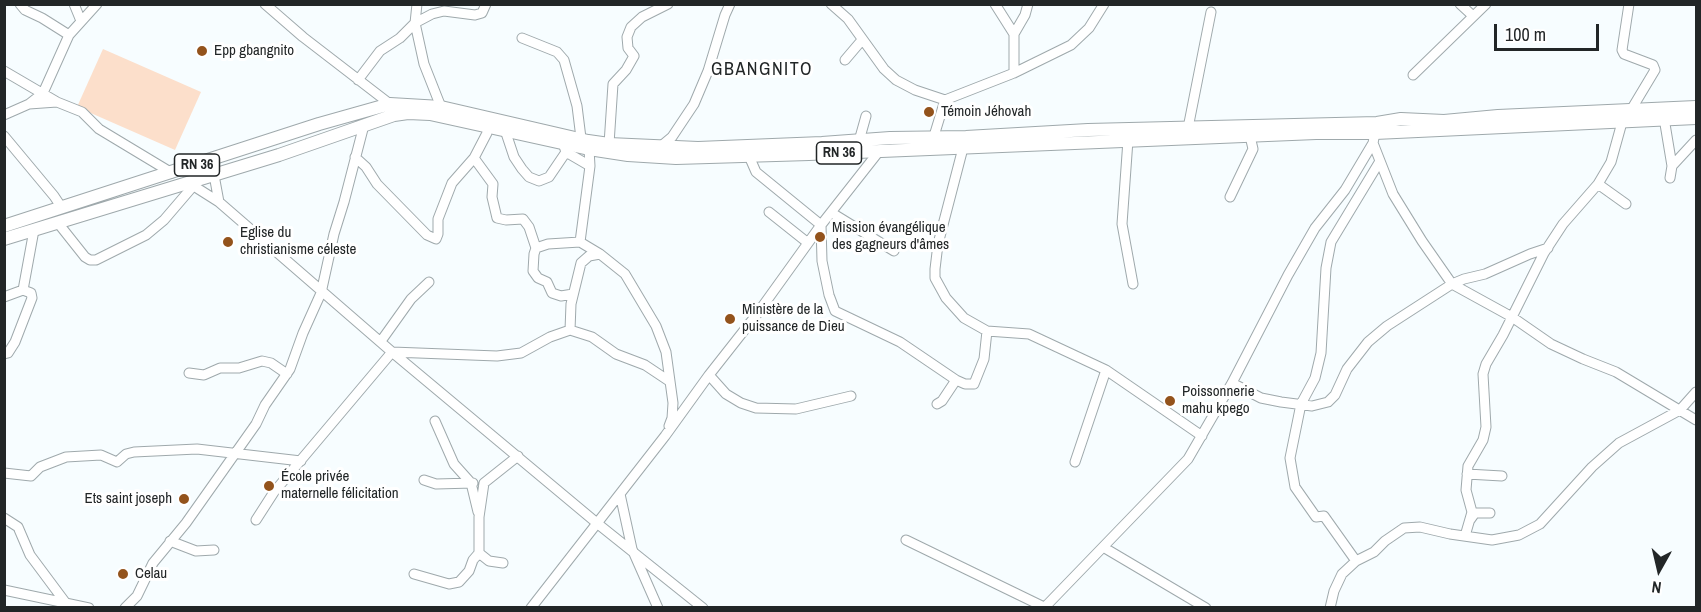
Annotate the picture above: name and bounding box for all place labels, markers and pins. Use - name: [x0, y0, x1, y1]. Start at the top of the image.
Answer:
- place label: Epp gbangnito: [214, 42, 294, 60]
- marker: Epp gbangnito: [195, 44, 209, 58]
- place label: Témoin Jéhovah: [941, 103, 1031, 121]
- marker: Témoin Jéhovah: [922, 105, 936, 119]
- place label: Mission évangélique des gagneurs d'âmes: [832, 219, 949, 254]
- place label: Eglise du christianisme céleste: [240, 224, 356, 259]
- marker: Mission évangélique des gagneurs d'âmes: [813, 230, 827, 244]
- marker: Eglise du christianisme céleste: [221, 235, 235, 249]
- place label: Ministère de la puissance de Dieu: [742, 301, 845, 336]
- marker: Ministère de la puissance de Dieu: [723, 312, 737, 326]
- place label: Poissonnerie mahu kpego: [1182, 383, 1254, 418]
- marker: Poissonnerie mahu kpego: [1163, 394, 1177, 408]
- place label: École privée maternelle félicitation: [281, 468, 399, 503]
- marker: École privée maternelle félicitation: [262, 479, 276, 493]
- place label: Ets saint joseph: [84, 490, 172, 508]
- marker: Ets saint joseph: [177, 492, 191, 506]
- place label: Celau: [135, 565, 167, 583]
- marker: Celau: [116, 567, 130, 581]

